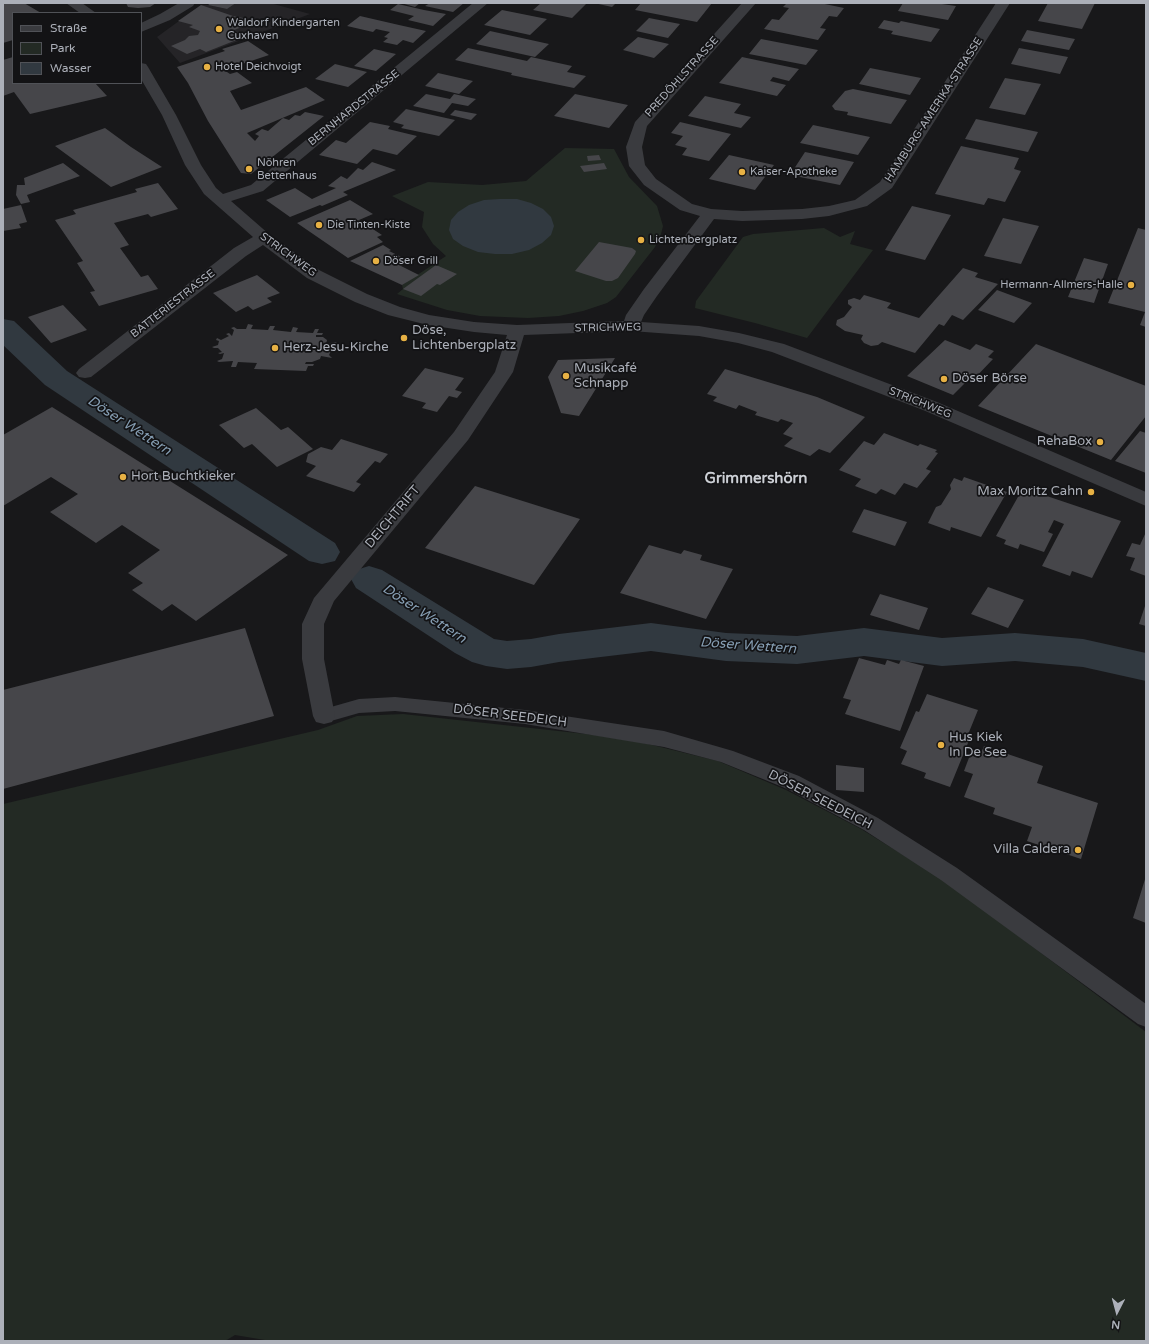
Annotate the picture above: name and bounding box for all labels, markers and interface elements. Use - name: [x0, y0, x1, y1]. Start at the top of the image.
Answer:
- legend: [12, 12, 142, 84]
- place label: Waldorf Kindergarten Cuxhaven: [227, 16, 340, 42]
- text: Straße: [50, 21, 87, 35]
- marker: Waldorf Kindergarten Cuxhaven: [214, 24, 224, 34]
- street label: PREDÖHLSTRASSE: [642, 34, 722, 120]
- street label: HAMBURG-AMERIKA-STRASSE: [882, 35, 986, 185]
- text: Park: [50, 41, 76, 55]
- place label: Hotel Deichvoigt: [215, 60, 302, 74]
- text: Wasser: [50, 61, 91, 75]
- marker: Hotel Deichvoigt: [202, 62, 212, 72]
- street label: BERNHARDSTRASSE: [306, 67, 402, 149]
- place label: Nöhren Bettenhaus: [257, 156, 317, 182]
- marker: Nöhren Bettenhaus: [244, 164, 254, 174]
- place label: Kaiser-Apotheke: [750, 165, 837, 179]
- marker: Kaiser-Apotheke: [737, 167, 747, 177]
- place label: Die Tinten-Kiste: [327, 218, 410, 232]
- marker: Die Tinten-Kiste: [314, 220, 324, 230]
- street label: STRICHWEG: [257, 230, 319, 280]
- place label: Lichtenbergplatz: [649, 233, 737, 247]
- marker: Lichtenbergplatz: [636, 235, 646, 245]
- place label: Döser Grill: [384, 254, 438, 268]
- marker: Döser Grill: [371, 256, 381, 266]
- street label: BATTERIESTRASSE: [128, 267, 218, 341]
- place label: Hermann-Allmers-Halle: [1000, 278, 1123, 292]
- marker: Hermann-Allmers-Halle: [1126, 280, 1136, 290]
- street label: STRICHWEG: [575, 321, 641, 335]
- place label: Döse, Lichtenbergplatz: [412, 323, 516, 354]
- marker: Döse, Lichtenbergplatz: [399, 333, 409, 343]
- place label: Herz-Jesu-Kirche: [283, 340, 389, 356]
- marker: Herz-Jesu-Kirche: [270, 343, 280, 353]
- place label: Musikcafé Schnapp: [574, 361, 637, 392]
- marker: Musikcafé Schnapp: [561, 371, 571, 381]
- place label: Döser Börse: [952, 371, 1027, 387]
- marker: Döser Börse: [939, 374, 949, 384]
- street label: STRICHWEG: [887, 384, 953, 422]
- water label: Döser Wettern: [84, 393, 174, 459]
- place label: RehaBox: [1037, 434, 1092, 450]
- marker: RehaBox: [1095, 437, 1105, 447]
- place label: Hort Buchtkieker: [131, 469, 235, 485]
- district label: Grimmershörn: [705, 470, 807, 488]
- marker: Hort Buchtkieker: [118, 472, 128, 482]
- street label: DEICHTRIFT: [362, 482, 424, 552]
- place label: Max Moritz Cahn: [977, 484, 1083, 500]
- marker: Max Moritz Cahn: [1086, 487, 1096, 497]
- water label: Döser Wettern: [379, 581, 469, 647]
- water label: Döser Wettern: [699, 634, 797, 658]
- street label: DÖSER SEEDEICH: [452, 701, 568, 731]
- place label: Hus Kiek In De See: [949, 730, 1007, 761]
- marker: Hus Kiek In De See: [936, 740, 946, 750]
- street label: DÖSER SEEDEICH: [765, 767, 875, 833]
- place label: Villa Caldera: [993, 842, 1070, 858]
- marker: Villa Caldera: [1073, 845, 1083, 855]
- north arrow: [1097, 1292, 1137, 1332]
- text: N: [1111, 1318, 1121, 1331]

